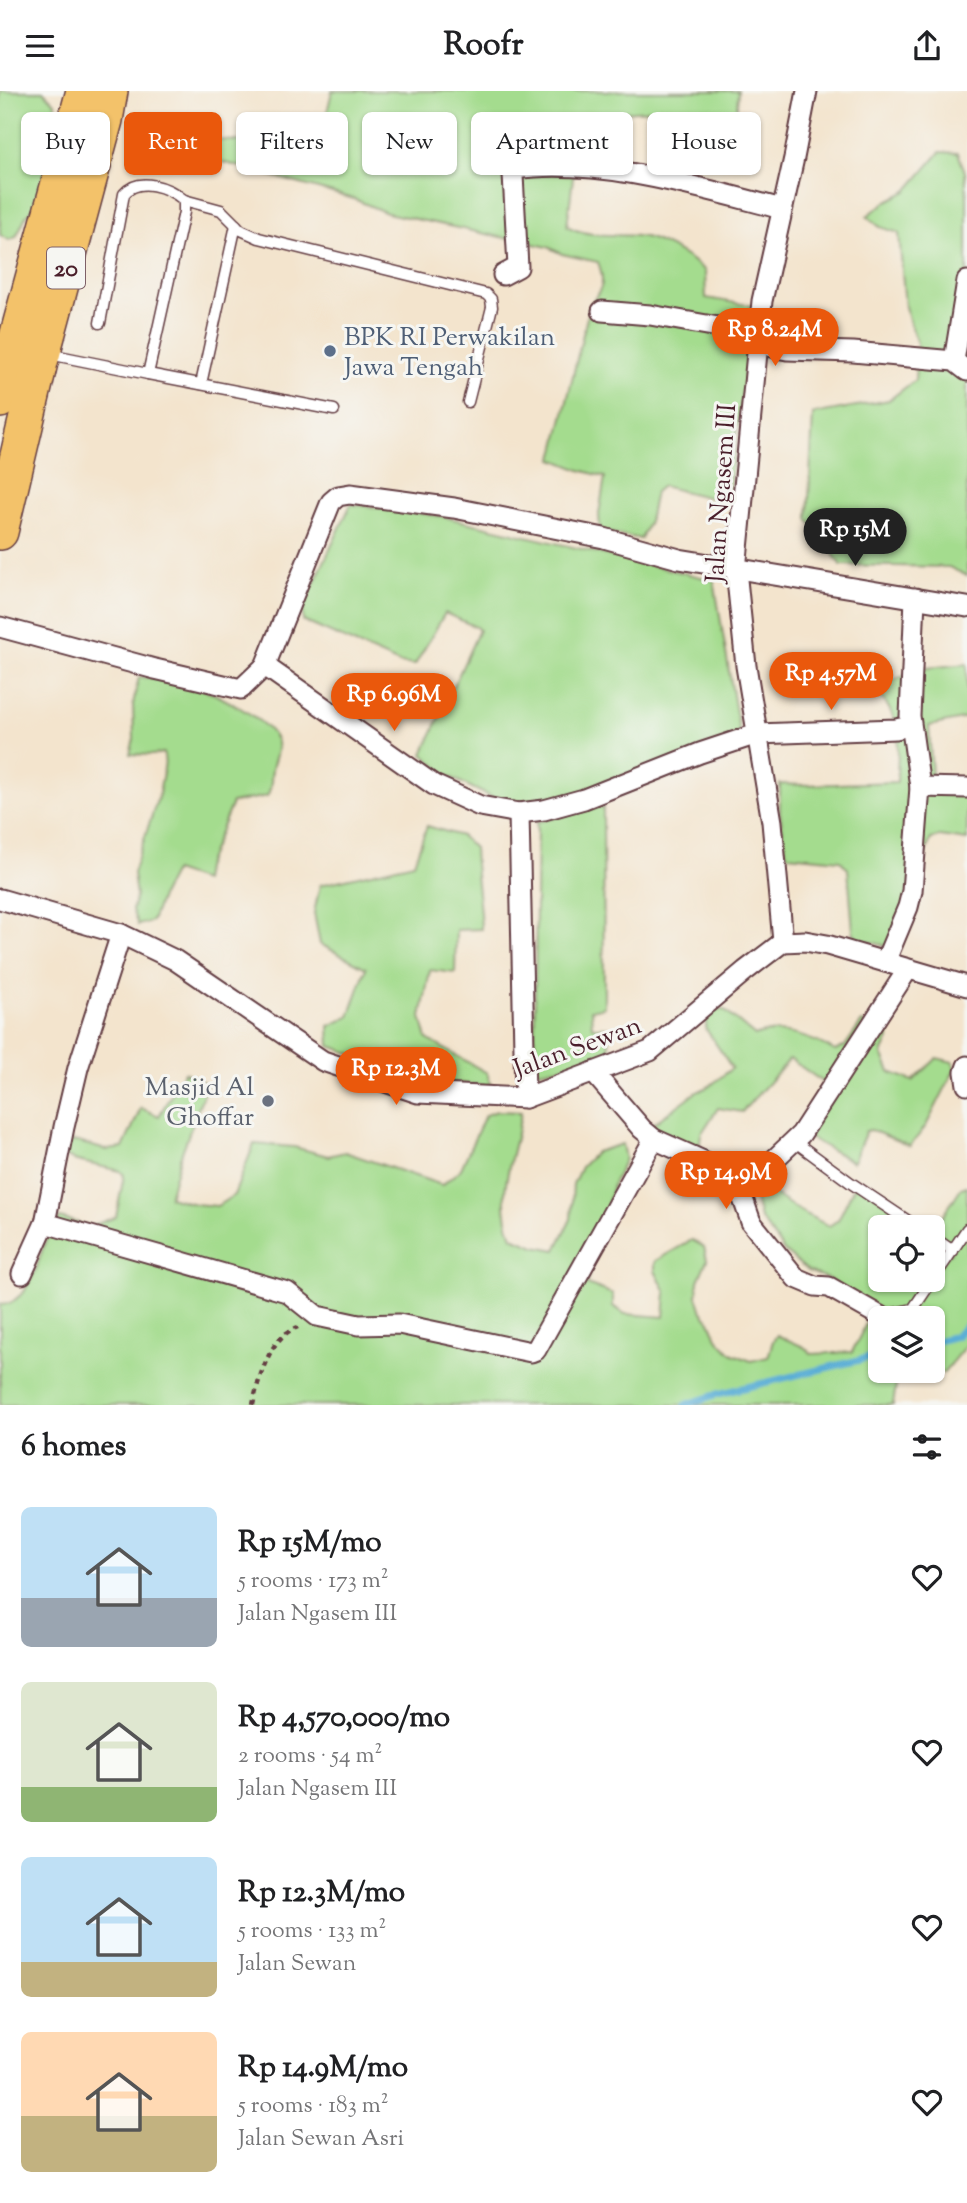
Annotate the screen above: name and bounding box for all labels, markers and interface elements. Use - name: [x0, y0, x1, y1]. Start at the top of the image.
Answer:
- text: Roofr: [443, 23, 524, 69]
- icon: menu: [21, 27, 59, 65]
- icon: share: [908, 27, 946, 65]
- chip: Buy: [21, 112, 110, 175]
- chip: Rent: [124, 112, 222, 175]
- chip: Filters: [236, 112, 348, 175]
- chip: New: [362, 112, 457, 175]
- chip: Apartment: [471, 112, 633, 175]
- chip: House: [647, 112, 761, 175]
- road number: 20: [47, 247, 85, 288]
- pin: Rp 8.24M: [703, 309, 847, 368]
- text: Rp 8.24M: [728, 314, 822, 347]
- place label: BPK RI Perwakilan Jawa Tengah: [342, 320, 555, 387]
- marker: BPK RI Perwakilan Jawa Tengah: [322, 343, 338, 359]
- street label: Jalan Ngasem III: [698, 402, 747, 586]
- pin: Rp 15M: [798, 509, 912, 568]
- text: Rp 15M: [820, 514, 890, 547]
- pin: Rp 4.57M: [759, 653, 903, 712]
- text: Rp 4.57M: [785, 658, 877, 691]
- pin: Rp 6.96M: [322, 673, 466, 733]
- text: Rp 6.96M: [347, 679, 441, 712]
- street label: Jalan Sewan: [507, 1008, 647, 1089]
- pin: Rp 12.3M: [324, 1047, 468, 1107]
- text: Rp 12.3M: [352, 1053, 440, 1086]
- place label: Masjid Al Ghoffar: [145, 1070, 254, 1137]
- marker: Masjid Al Ghoffar: [260, 1093, 276, 1109]
- pin: Rp 14.9M: [654, 1151, 798, 1211]
- text: Rp 14.9M: [680, 1157, 772, 1190]
- map controls: [868, 1215, 945, 1383]
- button: locate: [868, 1215, 945, 1292]
- button: layers: [868, 1306, 945, 1383]
- text: 6 homes: [21, 1426, 126, 1469]
- icon: filters: [908, 1428, 946, 1466]
- text: Rp 15M/mo: [238, 1522, 382, 1565]
- icon: home: [77, 1535, 161, 1619]
- icon: heart: [908, 1558, 946, 1596]
- text: 5 rooms · 173 m²: [238, 1565, 389, 1598]
- text: Jalan Ngasem III: [238, 1598, 397, 1631]
- text: Rp 4,570,000/mo: [238, 1697, 450, 1740]
- icon: home: [77, 1710, 161, 1794]
- icon: heart: [908, 1733, 946, 1771]
- text: 2 rooms · 54 m²: [238, 1740, 382, 1773]
- text: Jalan Ngasem III: [238, 1773, 397, 1806]
- text: Rp 12.3M/mo: [238, 1872, 405, 1915]
- icon: home: [77, 1885, 161, 1969]
- icon: heart: [908, 1908, 946, 1946]
- text: 5 rooms · 133 m²: [238, 1915, 386, 1948]
- text: Jalan Sewan: [238, 1948, 356, 1981]
- text: Rp 14.9M/mo: [238, 2047, 408, 2090]
- icon: home: [77, 2060, 161, 2144]
- icon: heart: [908, 2083, 946, 2121]
- text: 5 rooms · 183 m²: [238, 2090, 389, 2123]
- text: Jalan Sewan Asri: [238, 2123, 404, 2156]

